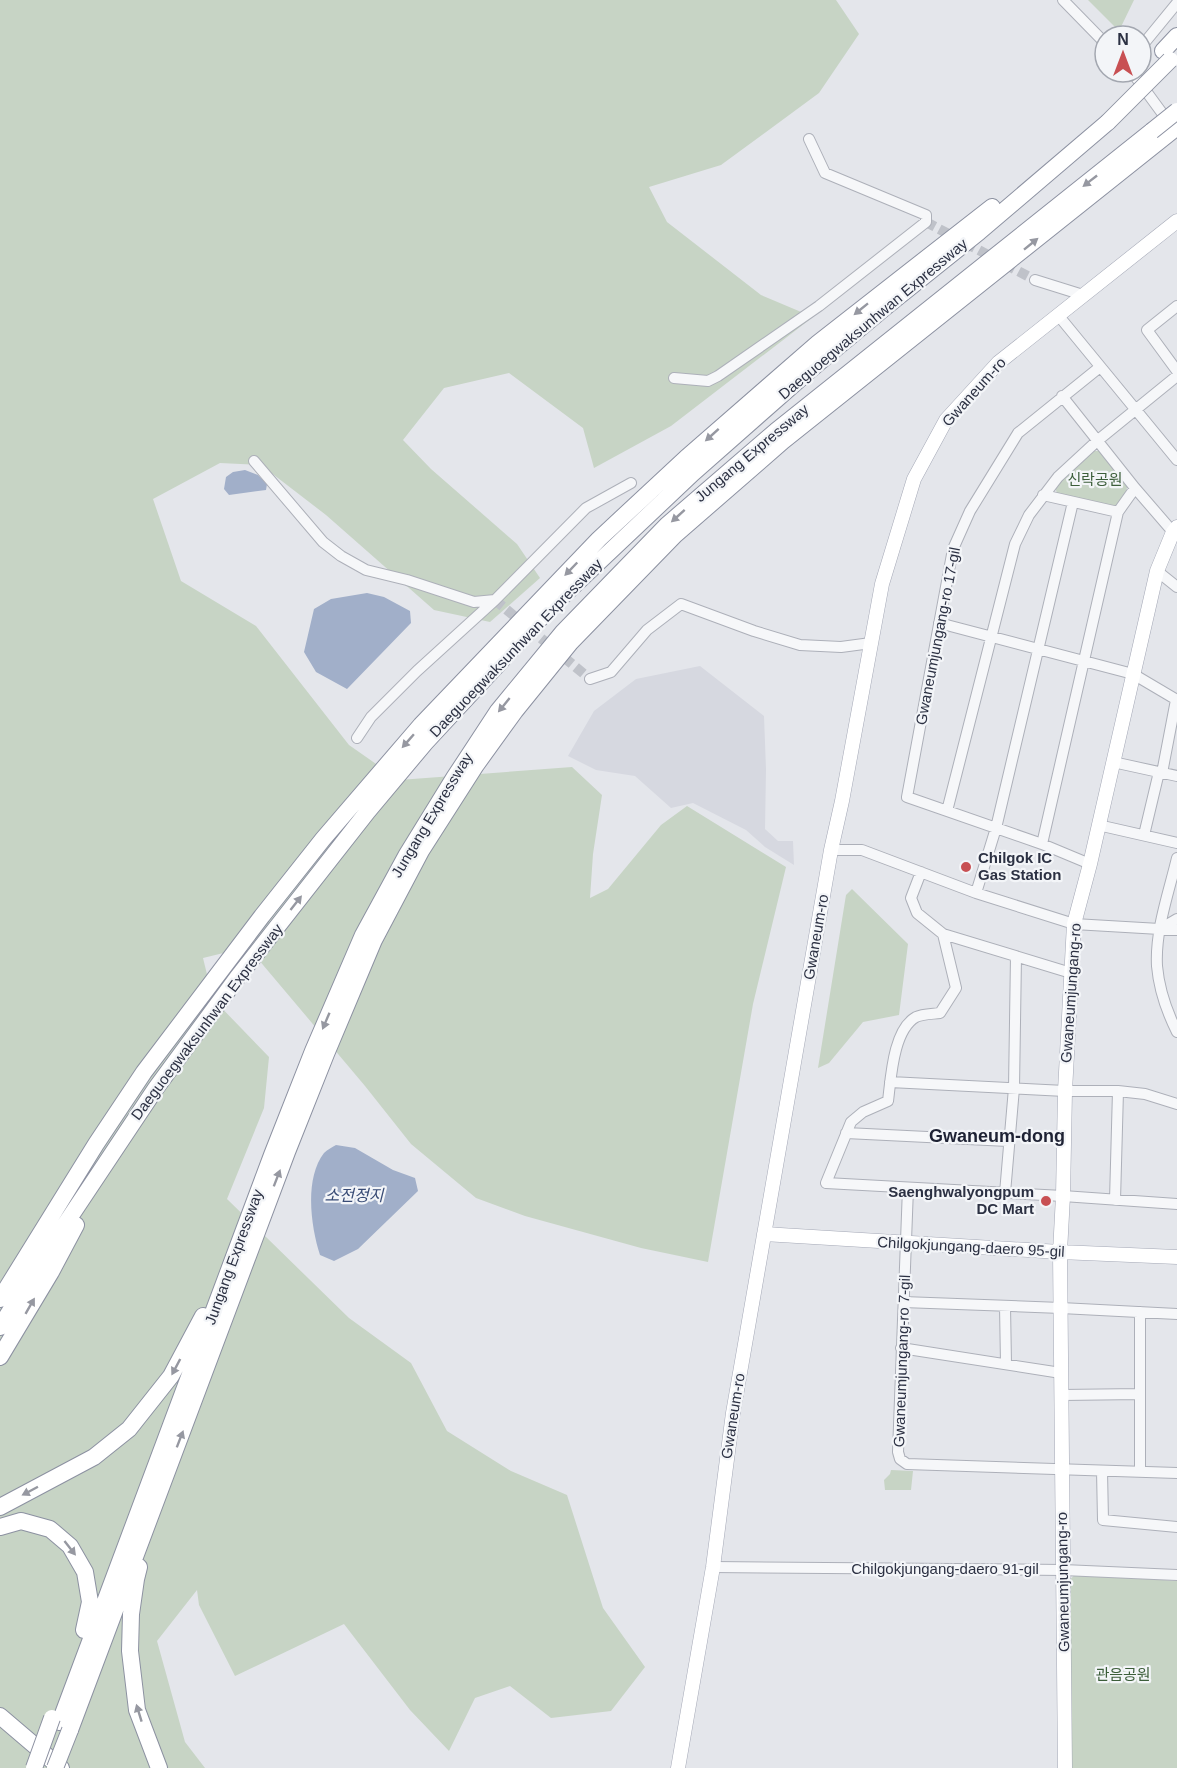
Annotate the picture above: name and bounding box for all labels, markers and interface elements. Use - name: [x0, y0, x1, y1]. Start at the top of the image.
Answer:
- north arrow: [1093, 24, 1153, 84]
- text: N: [1117, 31, 1129, 48]
- one-way arrow: [1082, 174, 1098, 187]
- street label: Daeguoegwaksunhwan Expressway: [775, 234, 971, 403]
- one-way arrow: [1023, 238, 1038, 251]
- one-way arrow: [853, 302, 869, 315]
- street label: Gwaneum-ro: [938, 354, 1009, 430]
- street label: Jungang Expressway: [692, 400, 812, 505]
- one-way arrow: [705, 427, 719, 441]
- park label: 신락공원: [1067, 471, 1123, 488]
- one-way arrow: [671, 509, 686, 522]
- street label: Gwaneumjungang-ro 17-gil: [912, 545, 963, 726]
- street label: Daeguoegwaksunhwan Expressway: [426, 555, 606, 740]
- one-way arrow: [565, 561, 578, 576]
- one-way arrow: [498, 698, 510, 713]
- one-way arrow: [401, 733, 414, 749]
- street label: Jungang Expressway: [388, 749, 476, 880]
- place label: Chilgok IC Gas Station: [978, 849, 1061, 883]
- marker: Chilgok IC Gas Station: [959, 860, 973, 874]
- street label: Gwaneum-ro: [800, 893, 831, 981]
- one-way arrow: [290, 895, 302, 910]
- street label: Daeguoegwaksunhwan Expressway: [127, 920, 286, 1123]
- street label: Gwaneumjungang-ro: [1057, 922, 1084, 1063]
- one-way arrow: [321, 1012, 331, 1030]
- district label: Gwaneum-dong: [929, 1126, 1065, 1146]
- one-way arrow: [273, 1169, 283, 1187]
- place label: Saenghwalyongpum DC Mart: [888, 1183, 1034, 1217]
- street label: Jungang Expressway: [201, 1186, 266, 1327]
- water label: 소전정지: [325, 1187, 385, 1204]
- marker: Saenghwalyongpum DC Mart: [1039, 1194, 1053, 1208]
- street label: Chilgokjungang-daero 95-gil: [877, 1233, 1065, 1260]
- street label: Gwaneumjungang-ro 7-gil: [890, 1274, 913, 1448]
- one-way arrow: [25, 1297, 35, 1314]
- one-way arrow: [171, 1359, 181, 1376]
- street label: Gwaneum-ro: [717, 1372, 748, 1460]
- one-way arrow: [175, 1430, 185, 1448]
- one-way arrow: [21, 1486, 38, 1496]
- street label: Gwaneumjungang-ro: [1053, 1512, 1072, 1652]
- one-way arrow: [63, 1540, 76, 1556]
- street label: Chilgokjungang-daero 91-gil: [851, 1560, 1039, 1577]
- park label: 관음공원: [1095, 1666, 1151, 1683]
- one-way arrow: [134, 1704, 143, 1722]

